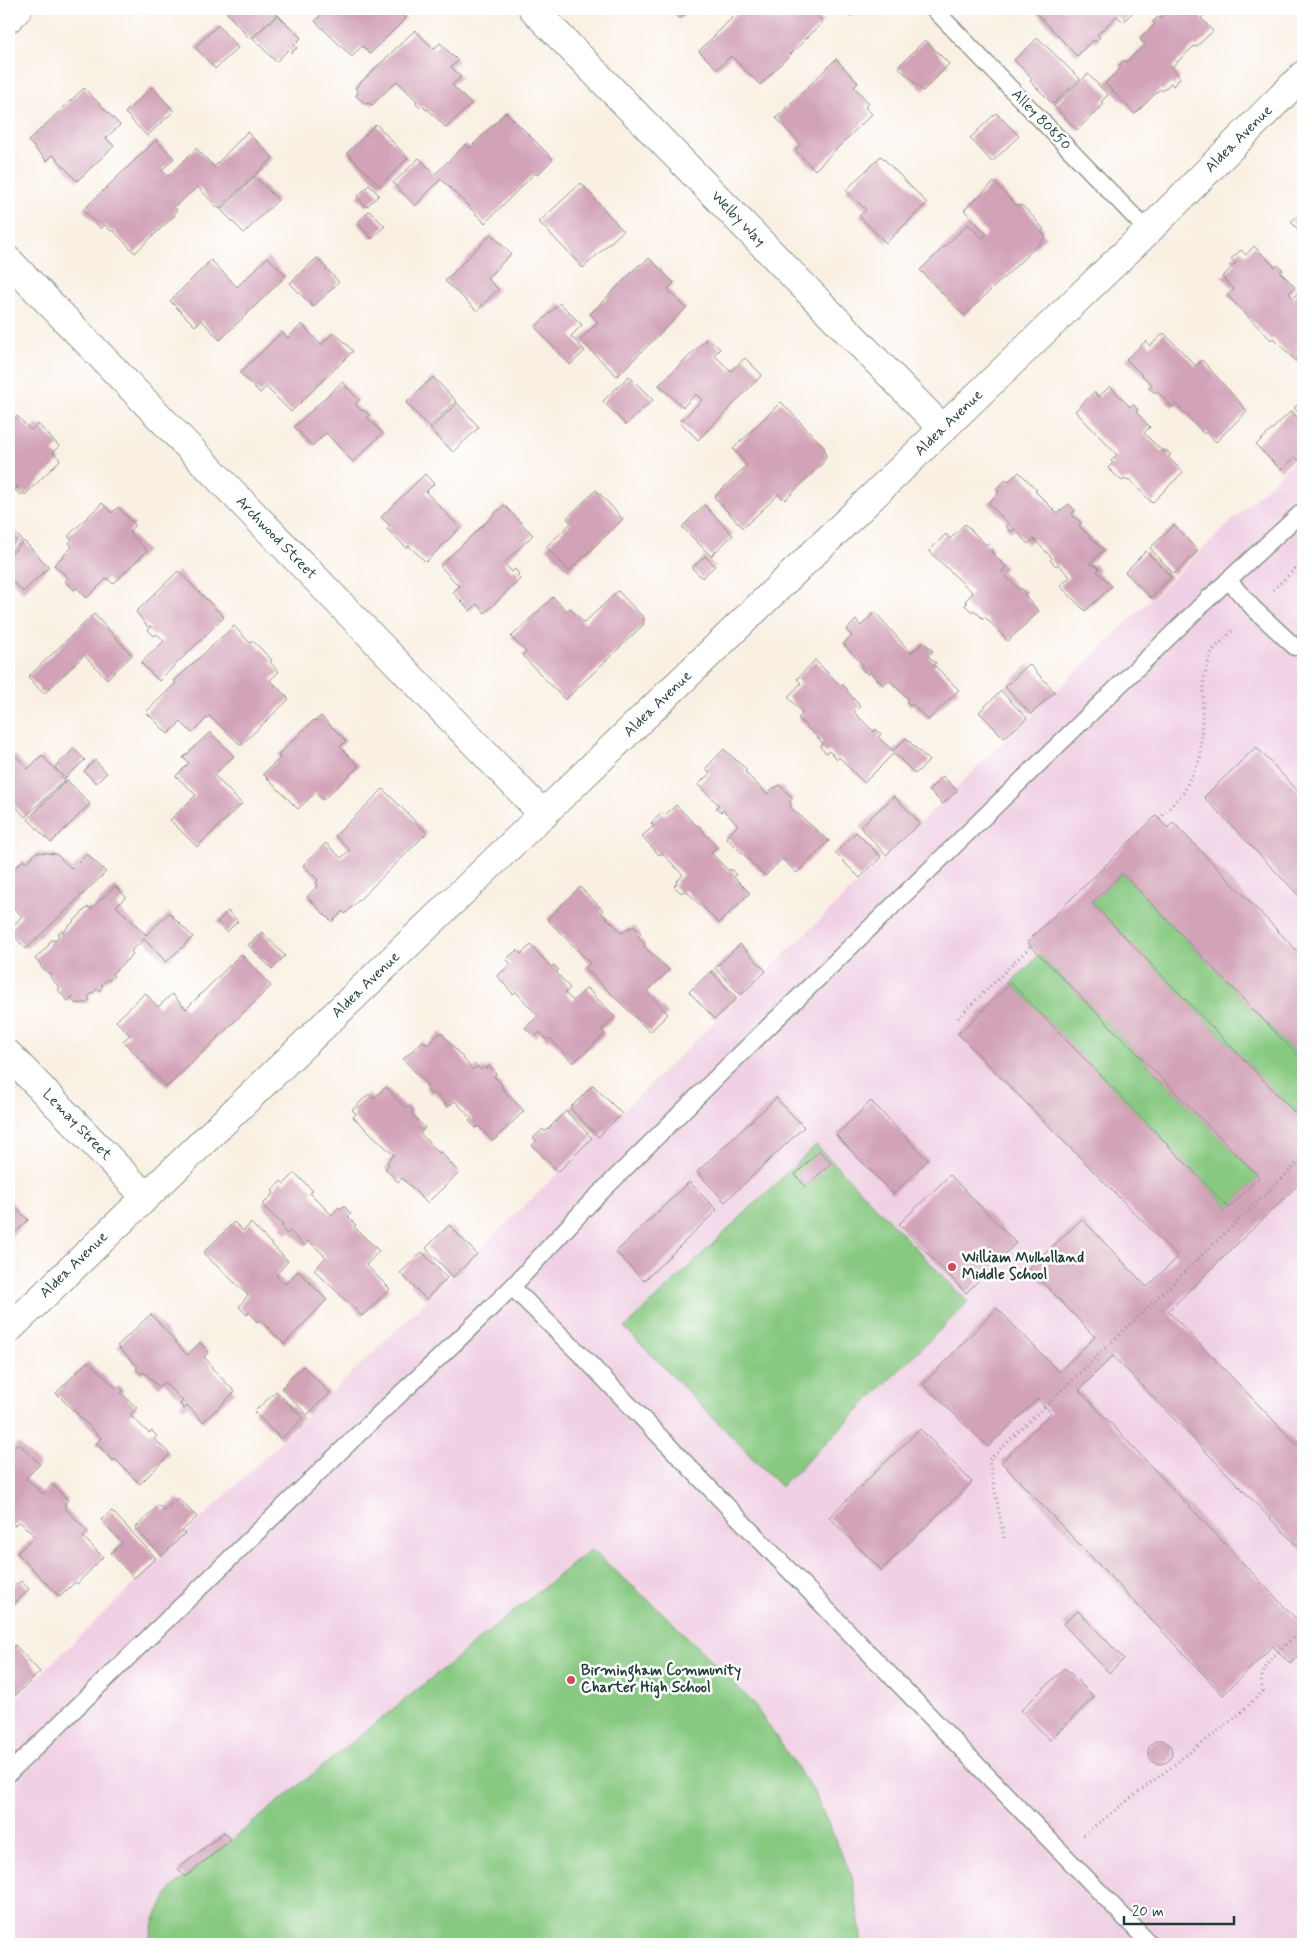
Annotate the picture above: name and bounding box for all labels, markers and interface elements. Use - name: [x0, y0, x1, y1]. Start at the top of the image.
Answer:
- street label: Alley 80850: [1007, 85, 1075, 155]
- street label: Aldea Avenue: [1201, 101, 1277, 177]
- street label: Welby Way: [706, 187, 770, 251]
- street label: Aldea Avenue: [910, 385, 988, 461]
- street label: Archwood Street: [231, 492, 321, 584]
- street label: Aldea Avenue: [619, 666, 697, 742]
- street label: Aldea Avenue: [327, 947, 405, 1023]
- street label: Lemay Street: [38, 1085, 116, 1165]
- street label: Aldea Avenue: [35, 1227, 113, 1303]
- place label: William Mulholland Middle School: [961, 1248, 1084, 1285]
- marker: William Mulholland Middle School: [946, 1261, 958, 1273]
- place label: Birmingham Community Charter High School: [581, 1661, 741, 1699]
- marker: Birmingham Community Charter High School: [565, 1674, 577, 1686]
- scale bar: [1124, 1893, 1234, 1925]
- text: 20 m: [1132, 1902, 1164, 1922]

